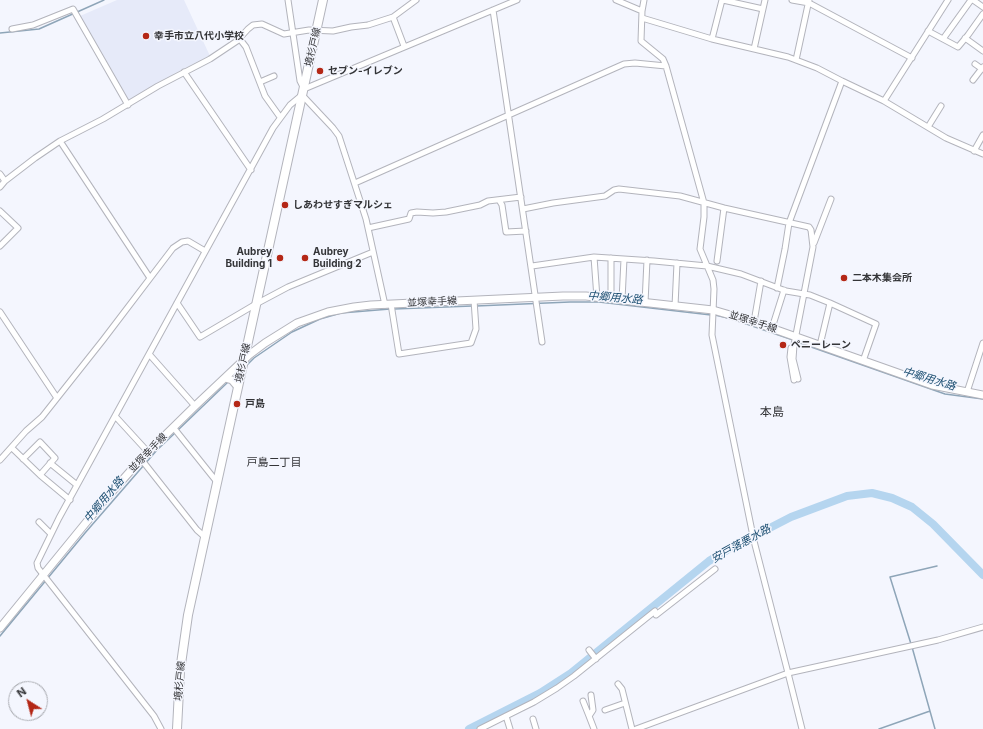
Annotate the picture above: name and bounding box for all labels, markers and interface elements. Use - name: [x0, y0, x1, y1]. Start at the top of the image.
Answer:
- street label: 境杉戸線: [303, 26, 323, 68]
- place label: 幸手市立八代小学校: [154, 30, 244, 42]
- marker: 幸手市立八代小学校: [141, 31, 151, 41]
- place label: セブン-イレブン: [328, 65, 403, 77]
- marker: セブン-イレブン: [315, 66, 325, 76]
- place label: しあわせすぎマルシェ: [293, 199, 393, 211]
- marker: しあわせすぎマルシェ: [280, 200, 290, 210]
- place label: Aubrey Building 1: [226, 246, 272, 270]
- place label: Aubrey Building 2: [313, 246, 361, 270]
- marker: Aubrey Building 1: [275, 253, 285, 263]
- marker: Aubrey Building 2: [300, 253, 310, 263]
- place label: 二本木集会所: [852, 272, 912, 284]
- marker: 二本木集会所: [839, 273, 849, 283]
- water label: 中郷用水路: [587, 289, 643, 307]
- street label: 並塚幸手線: [407, 295, 457, 309]
- street label: 並塚幸手線: [727, 309, 779, 335]
- place label: ペニーレーン: [791, 339, 851, 351]
- marker: ペニーレーン: [778, 340, 788, 350]
- street label: 境杉戸線: [233, 342, 253, 384]
- water label: 中郷用水路: [901, 365, 957, 393]
- place label: 戸島: [245, 398, 265, 410]
- marker: 戸島: [232, 399, 242, 409]
- district label: 本島: [760, 405, 784, 419]
- street label: 並塚幸手線: [126, 431, 170, 475]
- district label: 戸島二丁目: [247, 456, 301, 470]
- water label: 中郷用水路: [81, 475, 127, 525]
- water label: 安戸落悪水路: [709, 522, 773, 566]
- street label: 境杉戸線: [172, 661, 188, 701]
- north arrow: [8, 681, 48, 721]
- text: N: [14, 684, 29, 700]

